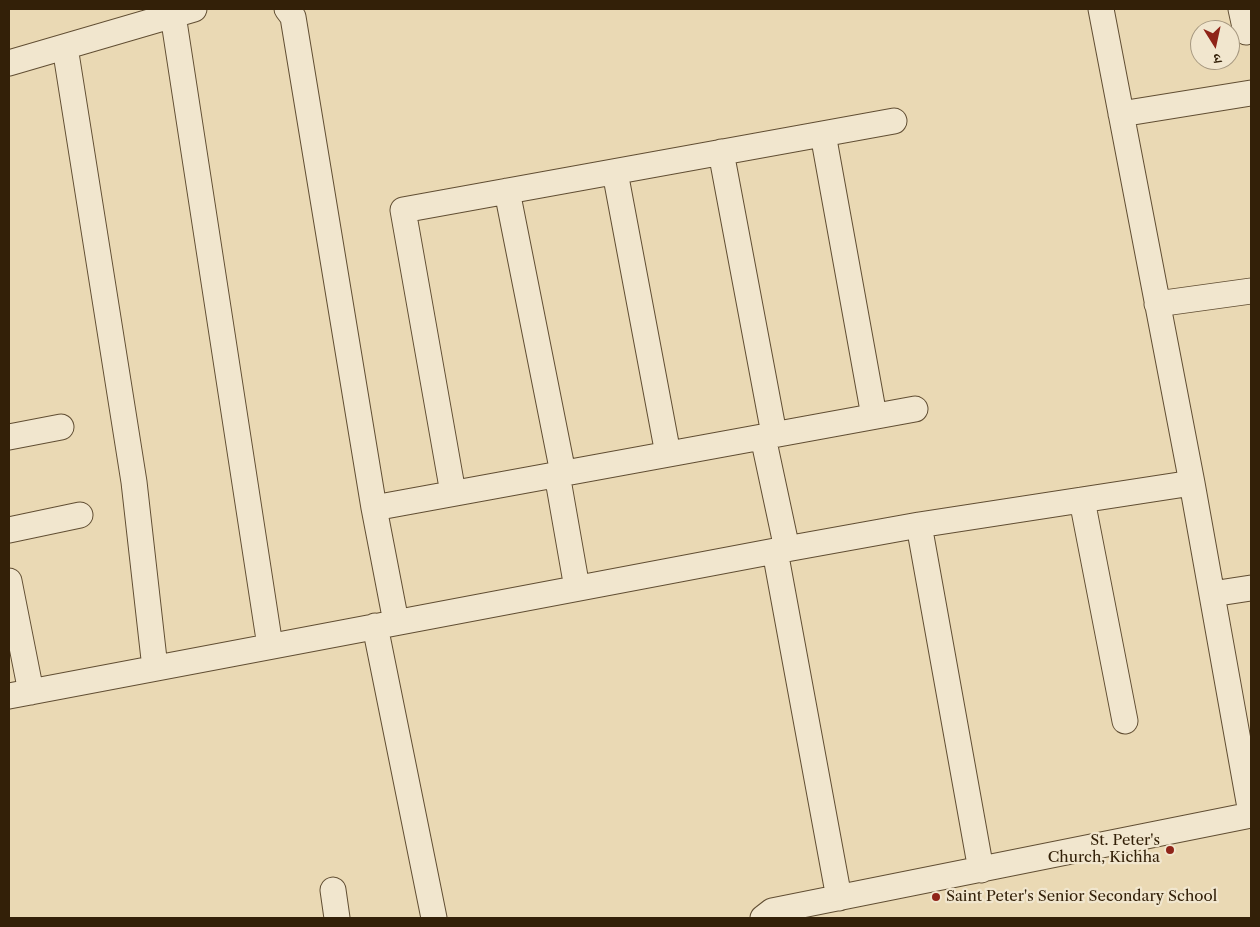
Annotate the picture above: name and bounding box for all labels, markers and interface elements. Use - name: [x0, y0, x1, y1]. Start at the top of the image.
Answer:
- north arrow: [1190, 20, 1240, 70]
- text: उ: [1212, 49, 1223, 68]
- place label: St. Peter's Church, Kichha: [1048, 832, 1160, 867]
- marker: St. Peter's Church, Kichha: [1164, 844, 1176, 856]
- place label: Saint Peter's Senior Secondary School: [946, 888, 1217, 906]
- marker: Saint Peter's Senior Secondary School: [930, 891, 942, 903]

